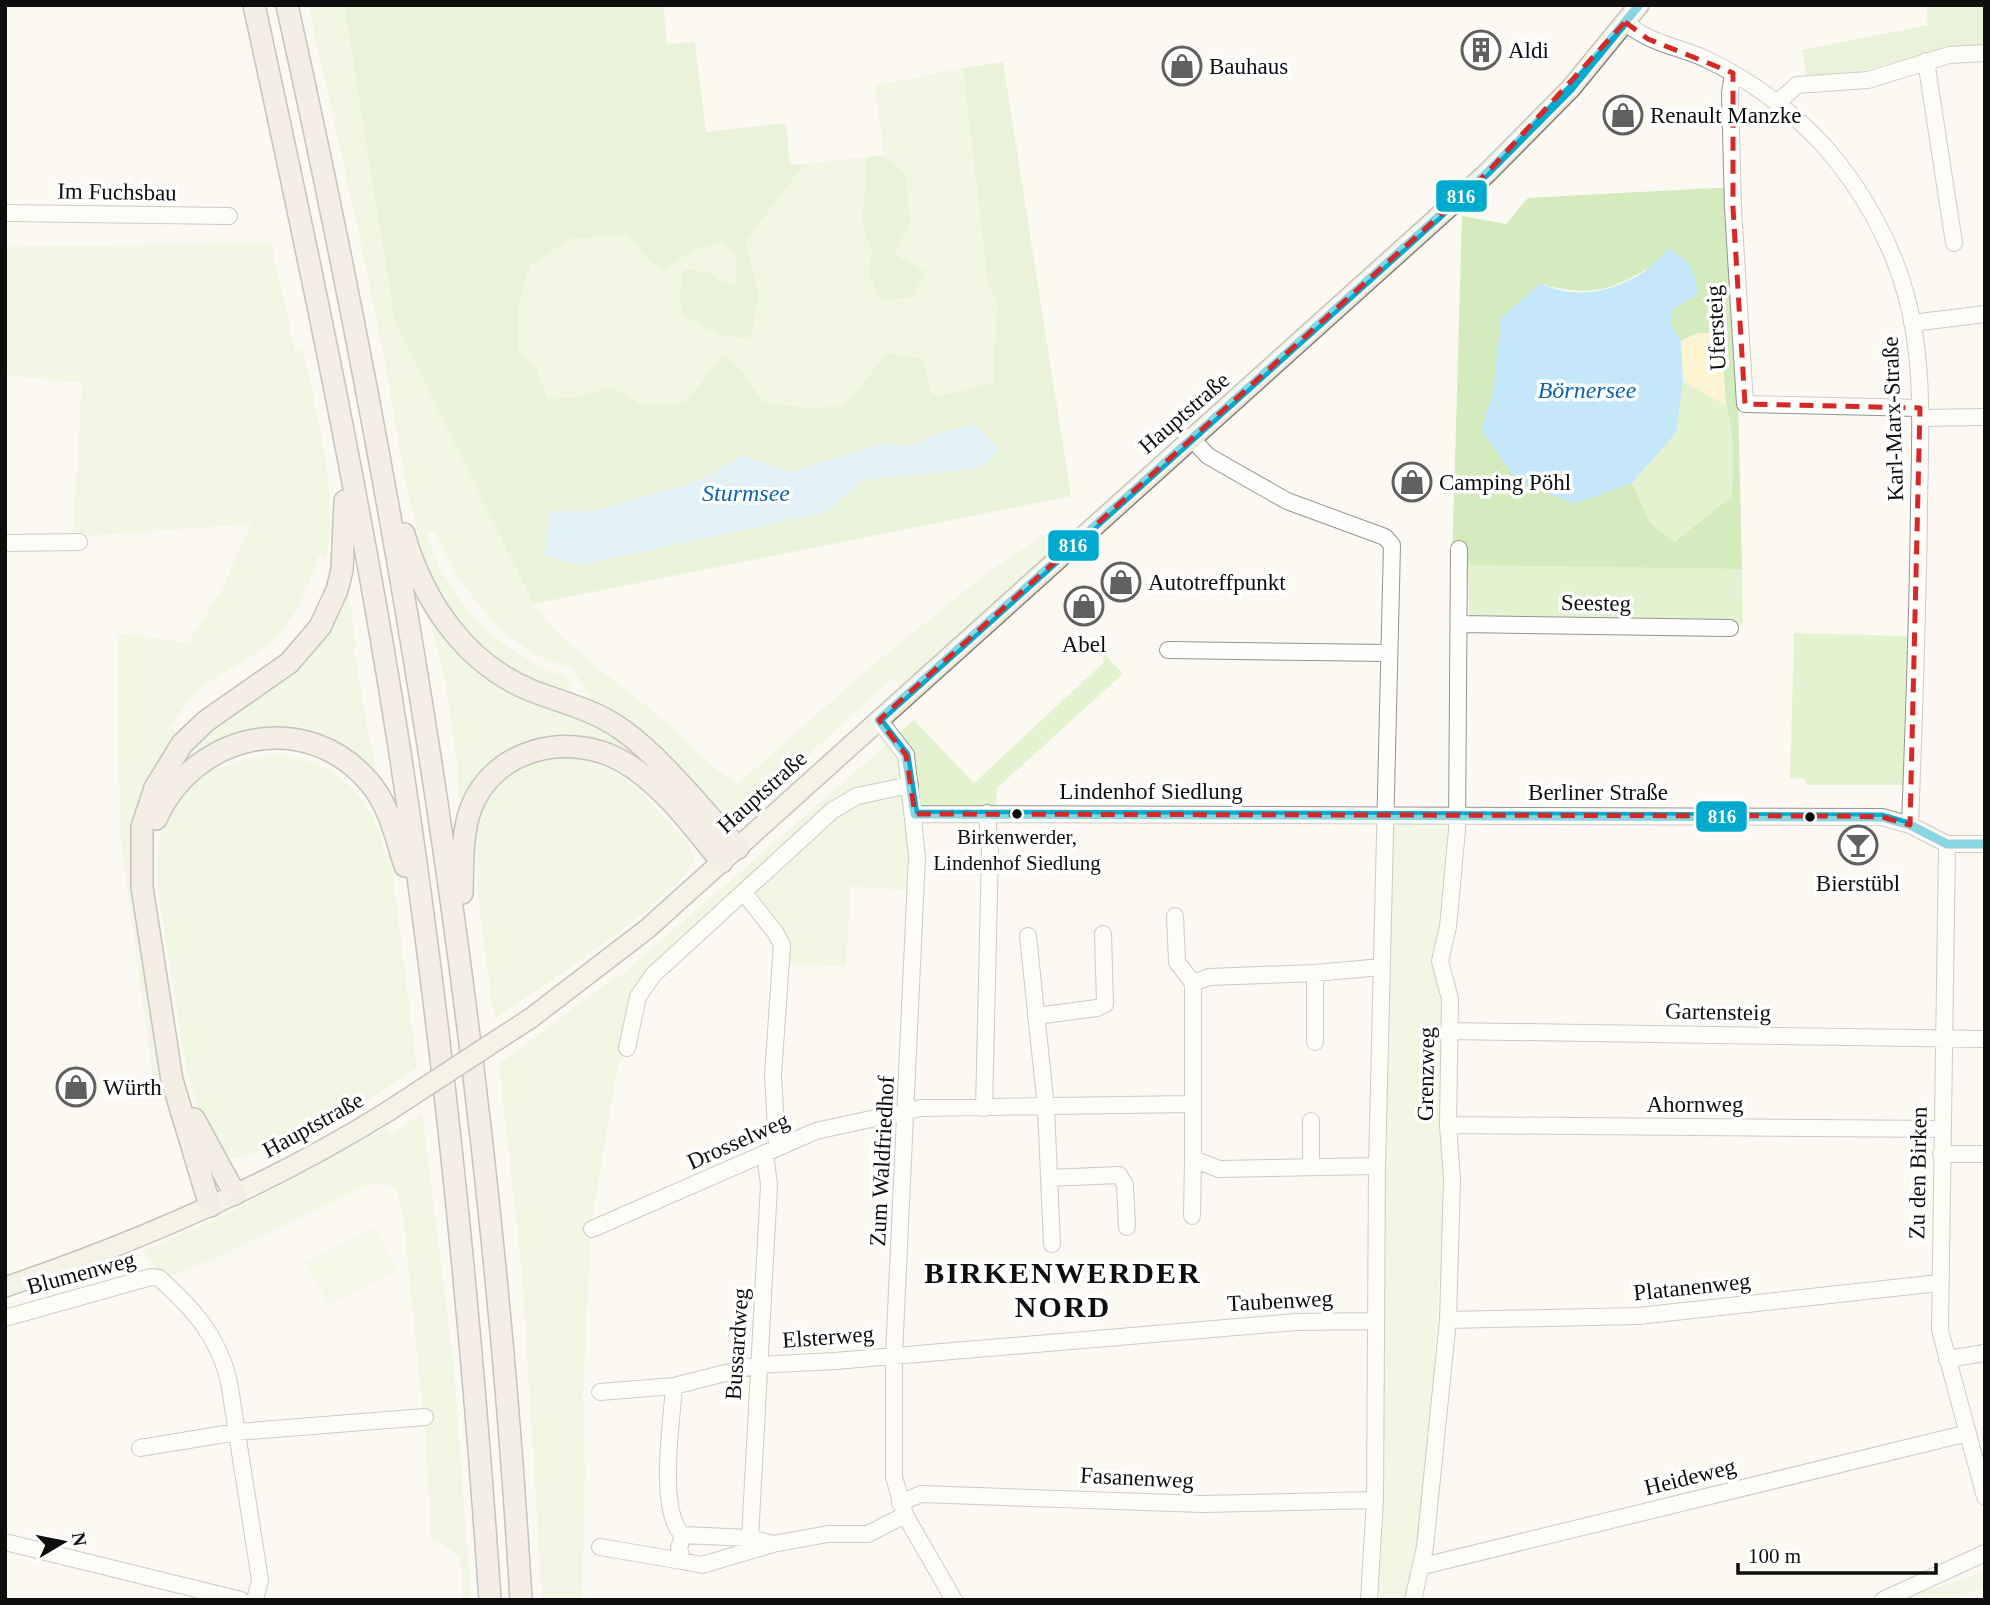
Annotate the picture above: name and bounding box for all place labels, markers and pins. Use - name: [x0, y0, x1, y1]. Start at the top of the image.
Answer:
- building icon: Aldi: [1460, 29, 1502, 71]
- place label: Aldi: [1508, 38, 1549, 63]
- shop icon: Bauhaus: [1161, 45, 1203, 87]
- place label: Bauhaus: [1209, 54, 1288, 79]
- shop icon: Renault Manzke: [1602, 94, 1644, 136]
- place label: Renault Manzke: [1650, 103, 1801, 128]
- shop icon: Camping Pöhl: [1391, 461, 1433, 503]
- place label: Camping Pöhl: [1439, 470, 1571, 495]
- shop icon: Autotreffpunkt: [1100, 561, 1142, 603]
- place label: Autotreffpunkt: [1148, 570, 1286, 595]
- shop icon: Abel: [1063, 585, 1105, 627]
- place label: Abel: [1062, 632, 1106, 657]
- marker: Birkenwerder, Lindenhof Siedlung: [1010, 807, 1024, 821]
- unlabelled marker: [1803, 810, 1817, 824]
- bar icon: Bierstübl: [1837, 824, 1879, 866]
- place label: Birkenwerder, Lindenhof Siedlung: [933, 825, 1101, 875]
- place label: Bierstübl: [1816, 871, 1900, 896]
- shop icon: Würth: [55, 1066, 97, 1108]
- place label: Würth: [103, 1075, 162, 1100]

